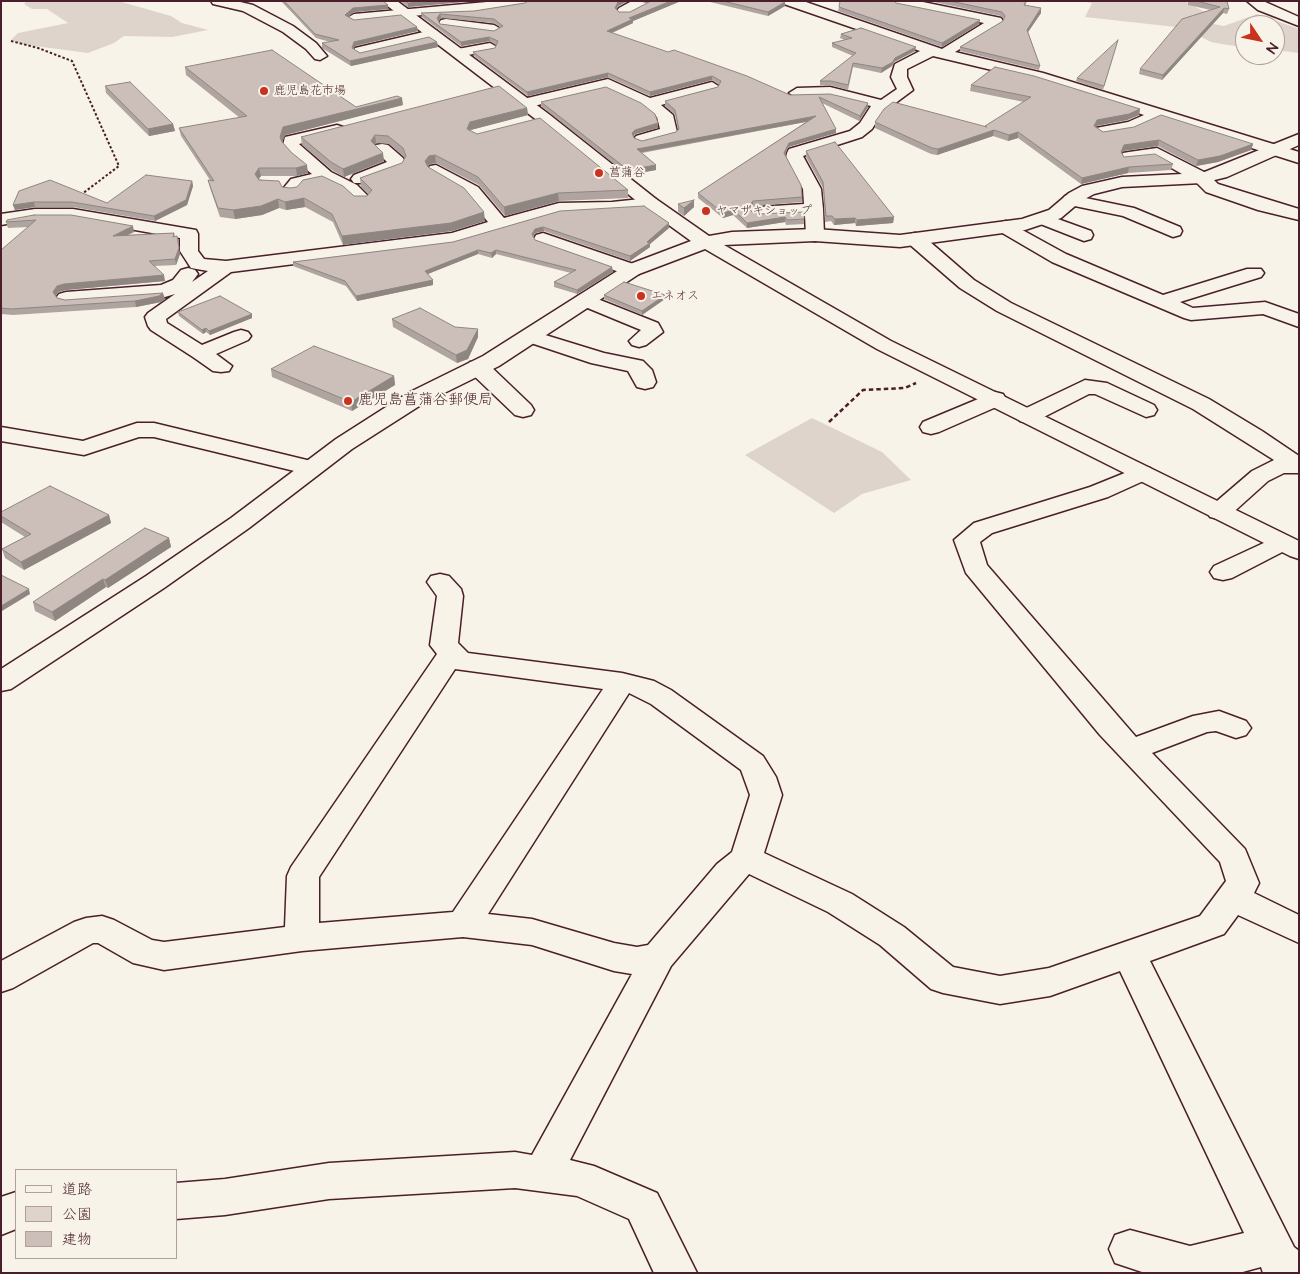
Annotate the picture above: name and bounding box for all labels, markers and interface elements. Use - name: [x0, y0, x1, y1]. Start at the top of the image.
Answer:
- north arrow: [1235, 15, 1285, 65]
- text: N: [1261, 39, 1282, 57]
- place label: 鹿児島花市場: [274, 84, 346, 98]
- marker: 鹿児島花市場: [258, 85, 270, 97]
- place label: 菖蒲谷: [609, 166, 645, 180]
- marker: 菖蒲谷: [593, 167, 605, 179]
- place label: ヤマザキショップ: [716, 204, 812, 218]
- marker: ヤマザキショップ: [700, 205, 712, 217]
- place label: エネオス: [651, 289, 699, 303]
- marker: エネオス: [635, 290, 647, 302]
- place label: 鹿児島菖蒲谷郵便局: [358, 392, 493, 410]
- marker: 鹿児島菖蒲谷郵便局: [342, 395, 354, 407]
- legend: [15, 1169, 178, 1259]
- text: 道路: [62, 1179, 92, 1200]
- text: 公園: [62, 1204, 92, 1225]
- text: 建物: [62, 1229, 92, 1250]

